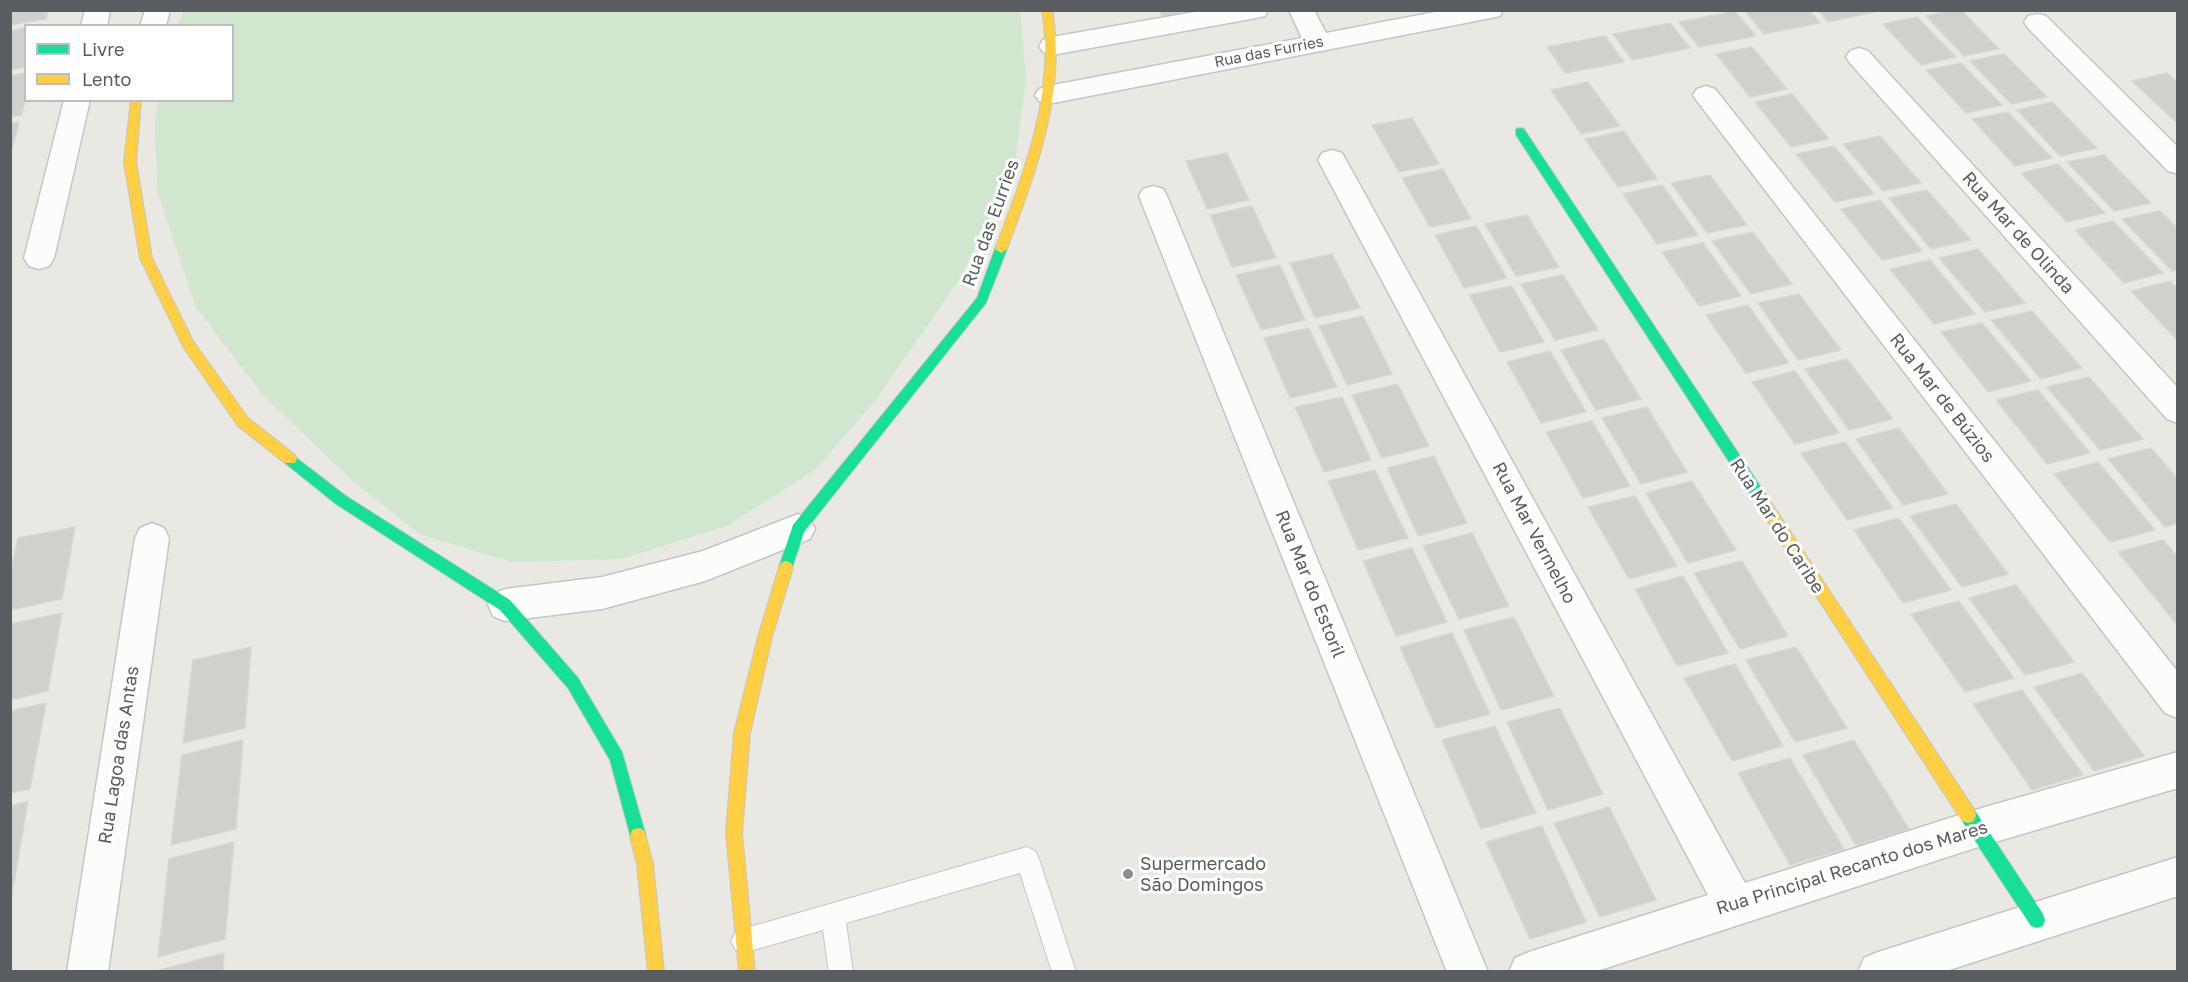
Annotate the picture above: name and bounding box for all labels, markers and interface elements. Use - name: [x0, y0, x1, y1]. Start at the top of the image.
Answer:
- legend: [24, 24, 234, 102]
- street label: Rua das Furries: [1213, 33, 1325, 71]
- text: Livre: [82, 38, 124, 60]
- text: Lento: [82, 68, 131, 90]
- street label: Rua das Eurries: [958, 157, 1024, 289]
- street label: Rua Mar de Olinda: [1958, 167, 2078, 299]
- street label: Rua Mar de Búzios: [1885, 329, 1999, 467]
- street label: Rua Mar do Caribe: [1725, 454, 1829, 598]
- street label: Rua Mar Vermelho: [1488, 459, 1580, 607]
- street label: Rua Mar do Estoril: [1271, 507, 1349, 661]
- street label: Rua Lagoa das Antas: [94, 665, 144, 845]
- street label: Rua Principal Recanto dos Mares: [1714, 816, 1990, 920]
- place label: Supermercado São Domingos: [1140, 853, 1266, 896]
- marker: Supermercado São Domingos: [1121, 867, 1135, 881]

